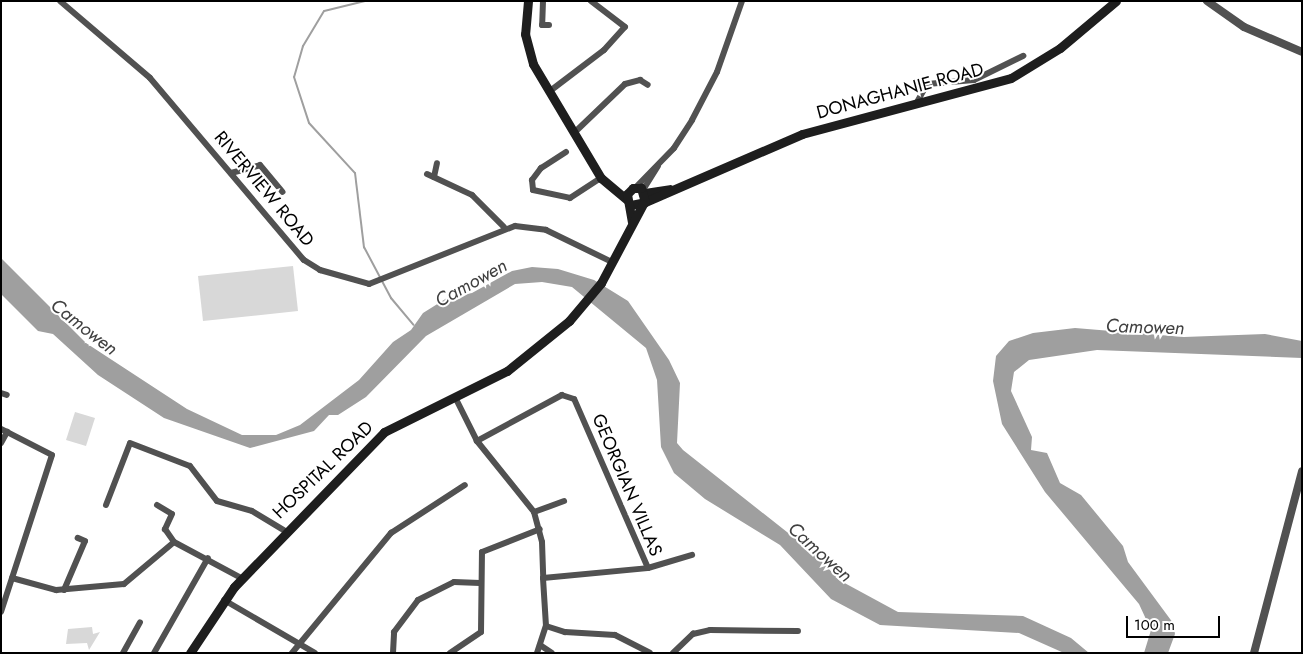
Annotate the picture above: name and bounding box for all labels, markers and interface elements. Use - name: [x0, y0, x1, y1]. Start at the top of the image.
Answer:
- street label: DONAGHANIE ROAD: [814, 58, 986, 124]
- street label: RIVERVIEW ROAD: [210, 127, 318, 251]
- water label: Camowen: [431, 254, 511, 312]
- water label: Camowen: [46, 294, 122, 360]
- water label: Camowen: [1105, 314, 1185, 340]
- street label: GEORGIAN VILLAS: [587, 411, 667, 559]
- street label: HOSPITAL ROAD: [268, 417, 378, 523]
- water label: Camowen: [783, 517, 857, 587]
- scale bar: [1128, 606, 1222, 638]
- text: 100 m: [1134, 614, 1175, 636]

